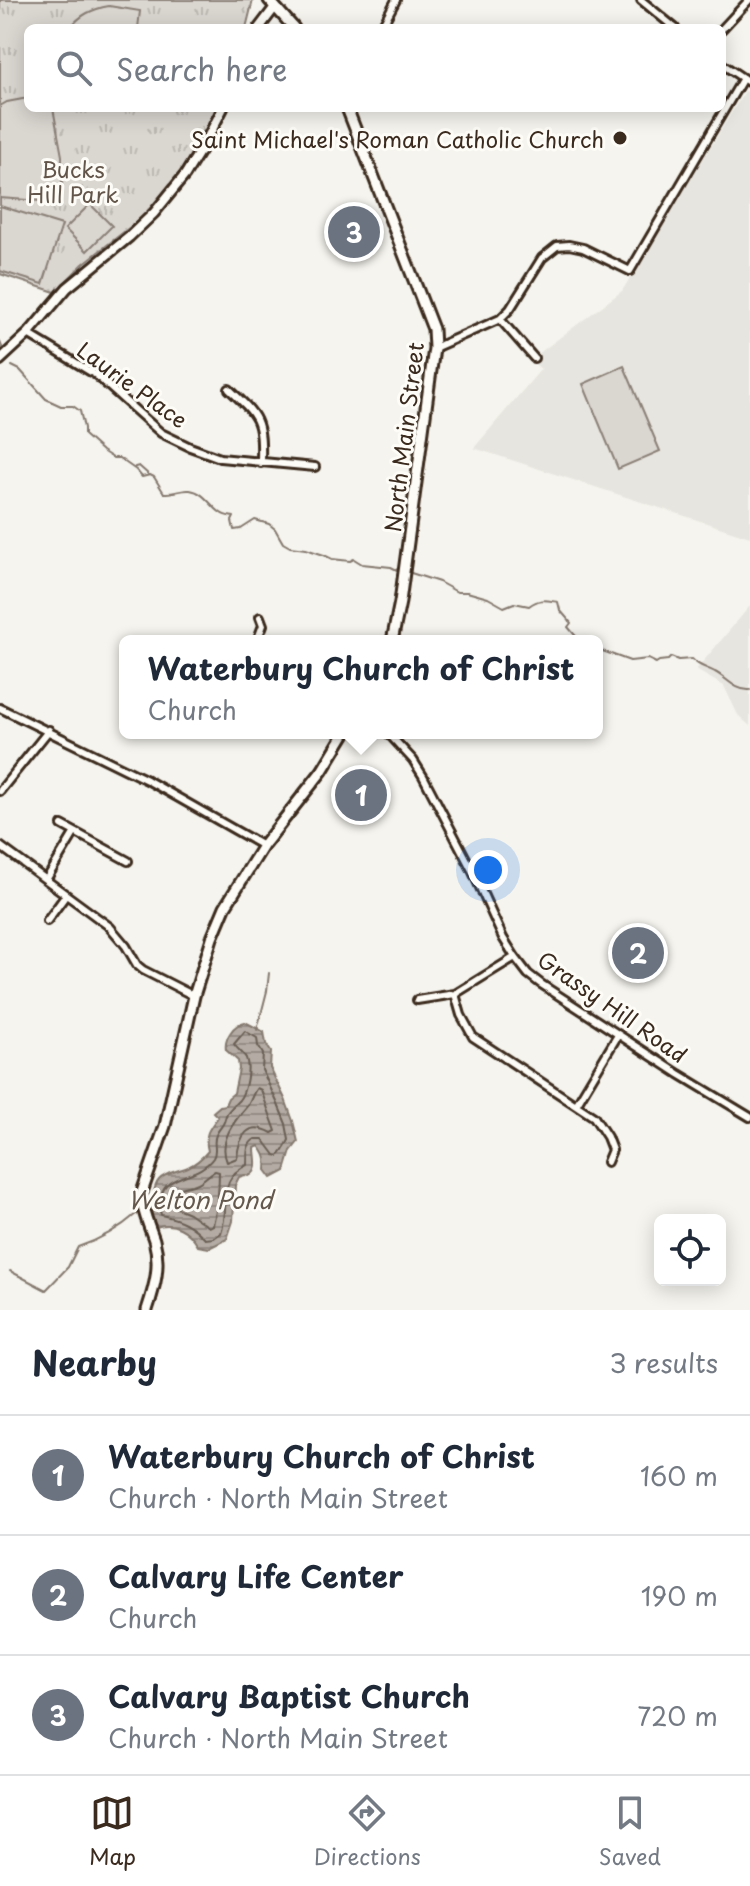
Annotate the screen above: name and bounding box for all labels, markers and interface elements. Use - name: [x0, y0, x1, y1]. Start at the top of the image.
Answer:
- search box: [24, 24, 726, 112]
- icon: search: [52, 46, 96, 90]
- text: Search here: [116, 46, 288, 91]
- place label: Saint Michael's Roman Catholic Church: [191, 122, 604, 155]
- marker: Saint Michael's Roman Catholic Church: [611, 129, 629, 147]
- park label: Bucks Hill Park: [27, 152, 119, 210]
- pin: 3: [328, 202, 380, 262]
- street label: Laurie Place: [71, 333, 195, 435]
- street label: North Main Street: [375, 340, 431, 534]
- popup: [119, 635, 603, 739]
- text: Waterbury Church of Christ: [148, 645, 574, 690]
- text: Church: [148, 690, 237, 729]
- pin: 1: [335, 765, 387, 825]
- your location: [468, 850, 508, 890]
- pin: 2: [612, 923, 664, 983]
- street label: Grassy Hill Road: [532, 942, 694, 1070]
- water label: Welton Pond: [128, 1181, 276, 1217]
- map controls: [654, 1214, 726, 1286]
- button: locate: [654, 1214, 726, 1286]
- text: Nearby: [32, 1336, 157, 1388]
- text: 3 results: [610, 1343, 718, 1382]
- text: Waterbury Church of Christ: [108, 1433, 535, 1478]
- text: 1: [52, 1456, 64, 1495]
- text: 160 m: [640, 1456, 718, 1495]
- text: Church · North Main Street: [108, 1478, 448, 1517]
- text: Calvary Life Center: [108, 1553, 404, 1598]
- text: 2: [49, 1576, 67, 1615]
- text: 190 m: [641, 1576, 718, 1615]
- text: Church: [108, 1598, 197, 1637]
- text: Calvary Baptist Church: [108, 1673, 470, 1718]
- text: 3: [49, 1696, 67, 1735]
- text: 720 m: [637, 1696, 718, 1735]
- text: Church · North Main Street: [108, 1718, 448, 1757]
- tab: Map: [89, 1791, 136, 1872]
- tab: Directions: [314, 1791, 421, 1872]
- tab: Saved: [599, 1791, 661, 1872]

